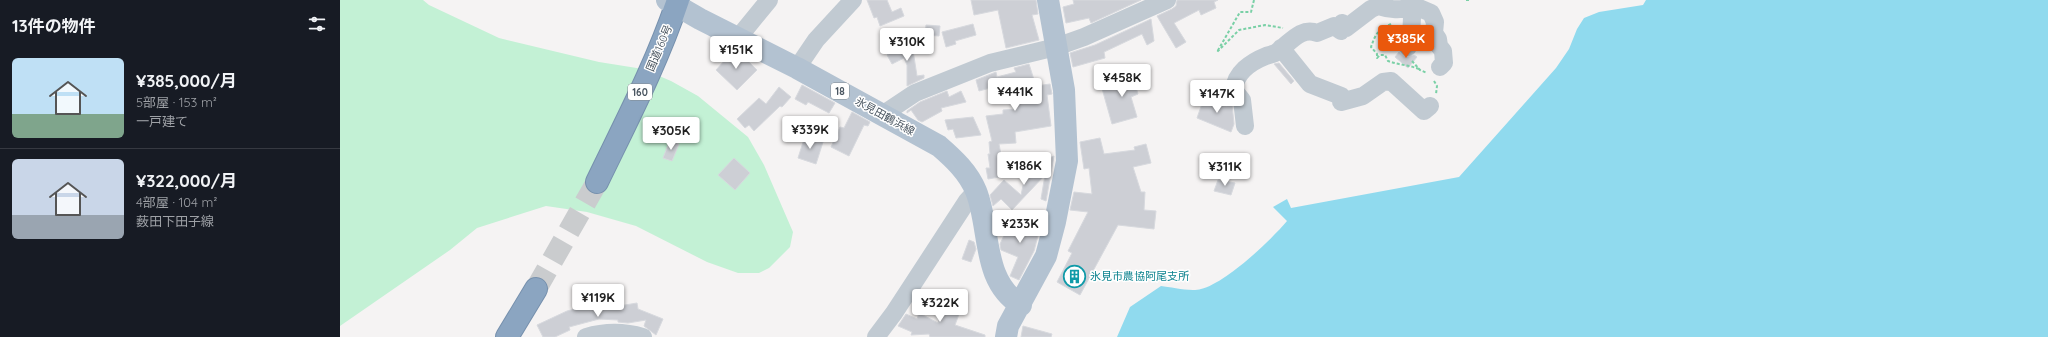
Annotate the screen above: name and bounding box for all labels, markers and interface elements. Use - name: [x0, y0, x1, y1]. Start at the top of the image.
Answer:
- icon: filters: [306, 13, 328, 35]
- text: 13件の物件: [12, 15, 96, 36]
- street label: 国道160号: [643, 22, 675, 74]
- pin: ¥385K: [1378, 25, 1434, 59]
- pin: ¥310K: [879, 28, 935, 62]
- text: ¥385K: [1387, 30, 1425, 46]
- text: ¥310K: [889, 33, 925, 49]
- pin: ¥151K: [708, 36, 764, 70]
- text: ¥151K: [719, 41, 753, 57]
- pin: ¥458K: [1094, 64, 1150, 98]
- text: ¥458K: [1103, 69, 1141, 85]
- text: ¥385,000/月: [136, 70, 237, 91]
- icon: home: [44, 74, 92, 122]
- pin: ¥441K: [987, 78, 1043, 112]
- pin: ¥147K: [1189, 80, 1245, 114]
- road number: 18: [831, 83, 849, 99]
- text: ¥441K: [997, 83, 1033, 99]
- road number: 160: [628, 84, 652, 100]
- text: ¥147K: [1199, 85, 1235, 101]
- text: 5部屋 · 153 m²: [136, 94, 217, 110]
- street label: 氷見田鶴浜線: [853, 94, 917, 138]
- text: 一戸建て: [136, 113, 188, 129]
- pin: ¥339K: [782, 116, 838, 150]
- pin: ¥305K: [643, 117, 699, 151]
- text: ¥339K: [791, 121, 829, 137]
- text: ¥305K: [652, 122, 690, 138]
- pin: ¥186K: [996, 152, 1052, 186]
- pin: ¥311K: [1197, 153, 1253, 187]
- text: ¥186K: [1006, 157, 1042, 173]
- text: ¥311K: [1208, 158, 1242, 174]
- text: ¥322,000/月: [136, 170, 237, 191]
- icon: home: [44, 175, 92, 223]
- text: 4部屋 · 104 m²: [136, 194, 217, 210]
- pin: ¥233K: [992, 210, 1048, 244]
- text: 薮田下田子線: [136, 213, 214, 229]
- text: ¥233K: [1001, 215, 1039, 231]
- building icon: 氷見市農協阿尾支所: [1062, 263, 1088, 289]
- place label: 氷見市農協阿尾支所: [1090, 269, 1190, 283]
- pin: ¥119K: [570, 284, 626, 318]
- text: ¥119K: [581, 289, 615, 305]
- pin: ¥322K: [912, 289, 968, 323]
- text: ¥322K: [921, 294, 959, 310]

